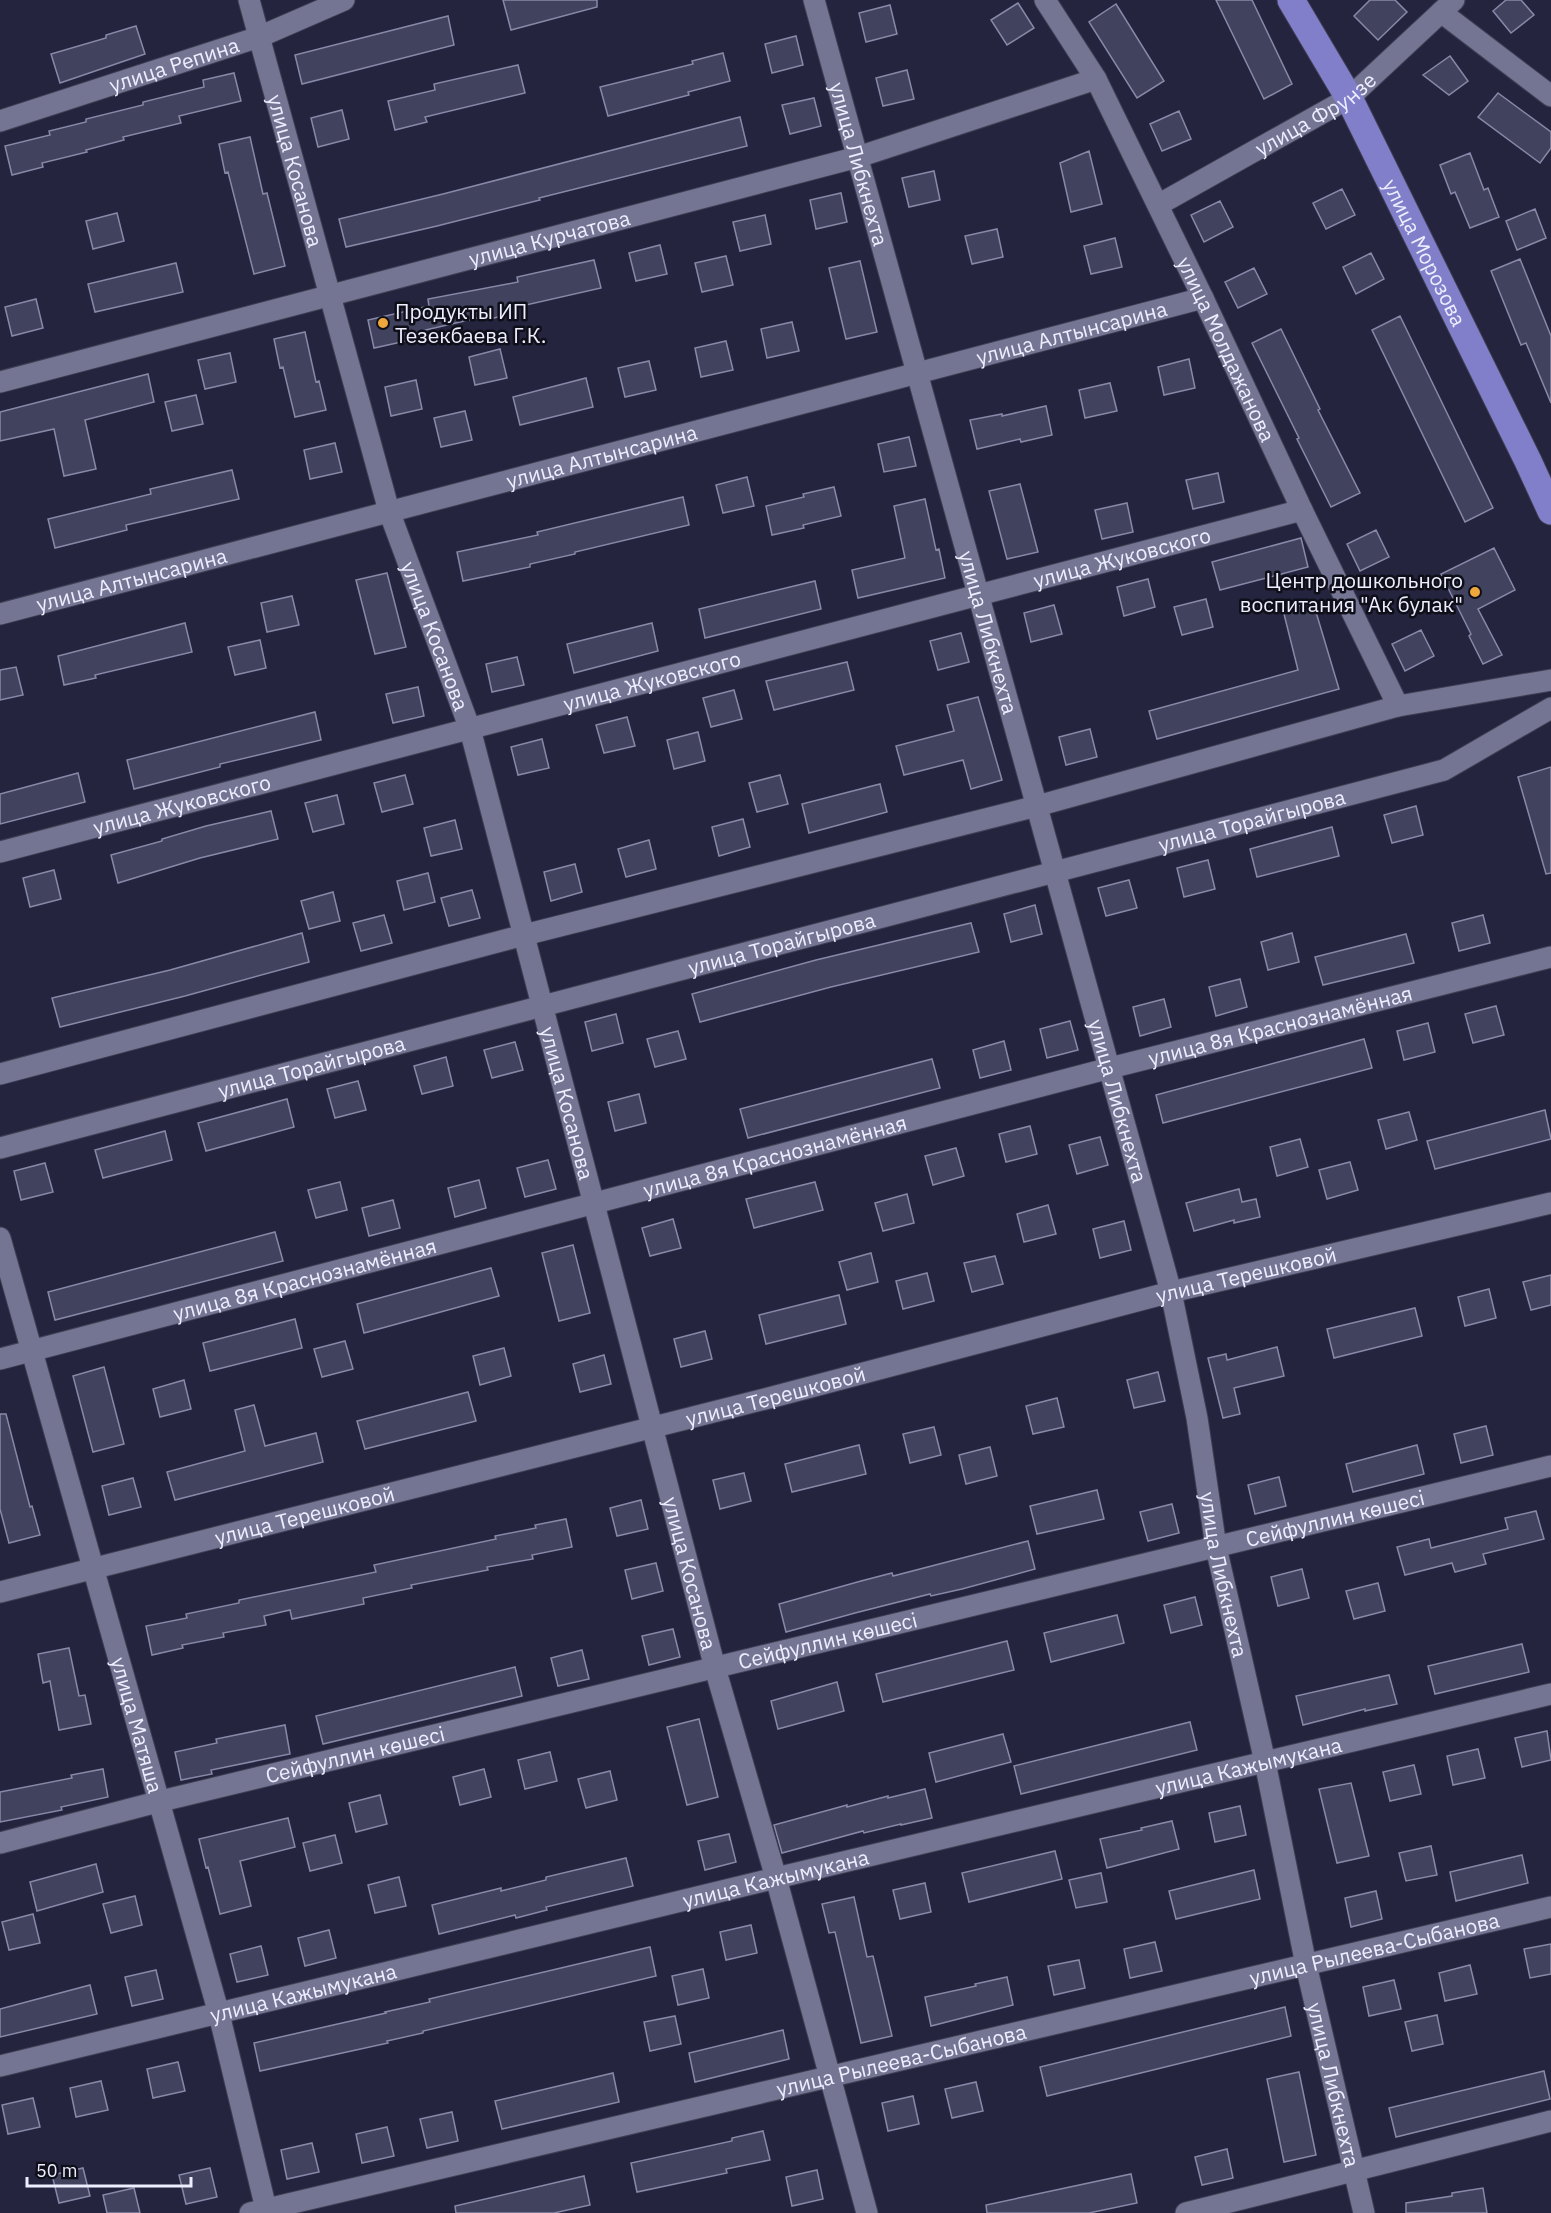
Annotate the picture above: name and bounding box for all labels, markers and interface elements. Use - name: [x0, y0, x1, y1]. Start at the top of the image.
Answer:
- street label: улица Репина: [106, 30, 243, 99]
- street label: улица Фрунзе: [1250, 66, 1382, 162]
- street label: улица Либкнехта: [823, 79, 895, 249]
- street label: улица Косанова: [262, 91, 330, 250]
- street label: улица Морозова: [1377, 174, 1473, 331]
- street label: улица Курчатова: [466, 203, 633, 272]
- street label: улица Молдажанова: [1171, 252, 1282, 446]
- street label: улица Алтынсарина: [973, 294, 1170, 371]
- place label: Продукты ИП Тезекбаева Г.К.: [395, 297, 546, 349]
- marker: Продукты ИП Тезекбаева Г.К.: [376, 316, 390, 330]
- street label: улица Алтынсарина: [503, 418, 700, 494]
- street label: улица Жуковского: [1030, 521, 1214, 594]
- street label: улица Алтынсарина: [33, 541, 230, 618]
- street label: улица Либкнехта: [953, 547, 1025, 717]
- street label: улица Косанова: [395, 557, 476, 714]
- place label: Центр дошкольного воспитания "Ак булак": [1240, 566, 1463, 618]
- marker: Центр дошкольного воспитания "Ак булак": [1468, 585, 1482, 599]
- street label: улица Жуковского: [560, 644, 744, 717]
- street label: улица Жуковского: [90, 768, 274, 841]
- street label: улица Торайгырова: [1155, 782, 1348, 858]
- street label: улица Торайгырова: [685, 905, 878, 981]
- street label: улица 8я Краснознамённая: [1145, 978, 1415, 1072]
- street label: улица Либкнехта: [1082, 1016, 1154, 1186]
- street label: улица Косанова: [534, 1024, 601, 1183]
- street label: улица Торайгырова: [215, 1029, 408, 1104]
- street label: улица 8я Краснознамённая: [640, 1108, 910, 1204]
- street label: улица 8я Краснознамённая: [170, 1231, 439, 1327]
- street label: улица Терешковой: [1153, 1240, 1339, 1309]
- street label: улица Терешковой: [683, 1359, 869, 1432]
- street label: улица Терешковой: [211, 1479, 397, 1551]
- street label: Сейфуллин көшесі: [1243, 1483, 1427, 1553]
- street label: улица Либкнехта: [1194, 1490, 1255, 1660]
- street label: улица Косанова: [657, 1494, 724, 1653]
- street label: Сейфуллин көшесі: [735, 1605, 920, 1675]
- street label: улица Матяша: [105, 1654, 170, 1796]
- street label: Сейфуллин көшесі: [263, 1719, 447, 1789]
- street label: улица Кажымукана: [1152, 1730, 1345, 1802]
- street label: улица Кажымукана: [680, 1842, 872, 1914]
- street label: улица Рылеева-Сыбанова: [1247, 1906, 1502, 1991]
- street label: улица Кажымукана: [207, 1956, 399, 2029]
- street label: улица Либкнехта: [1301, 1999, 1367, 2170]
- street label: улица Рылеева-Сыбанова: [774, 2017, 1029, 2103]
- scale bar: [27, 2150, 190, 2188]
- text: 50 m: [36, 2159, 78, 2182]

